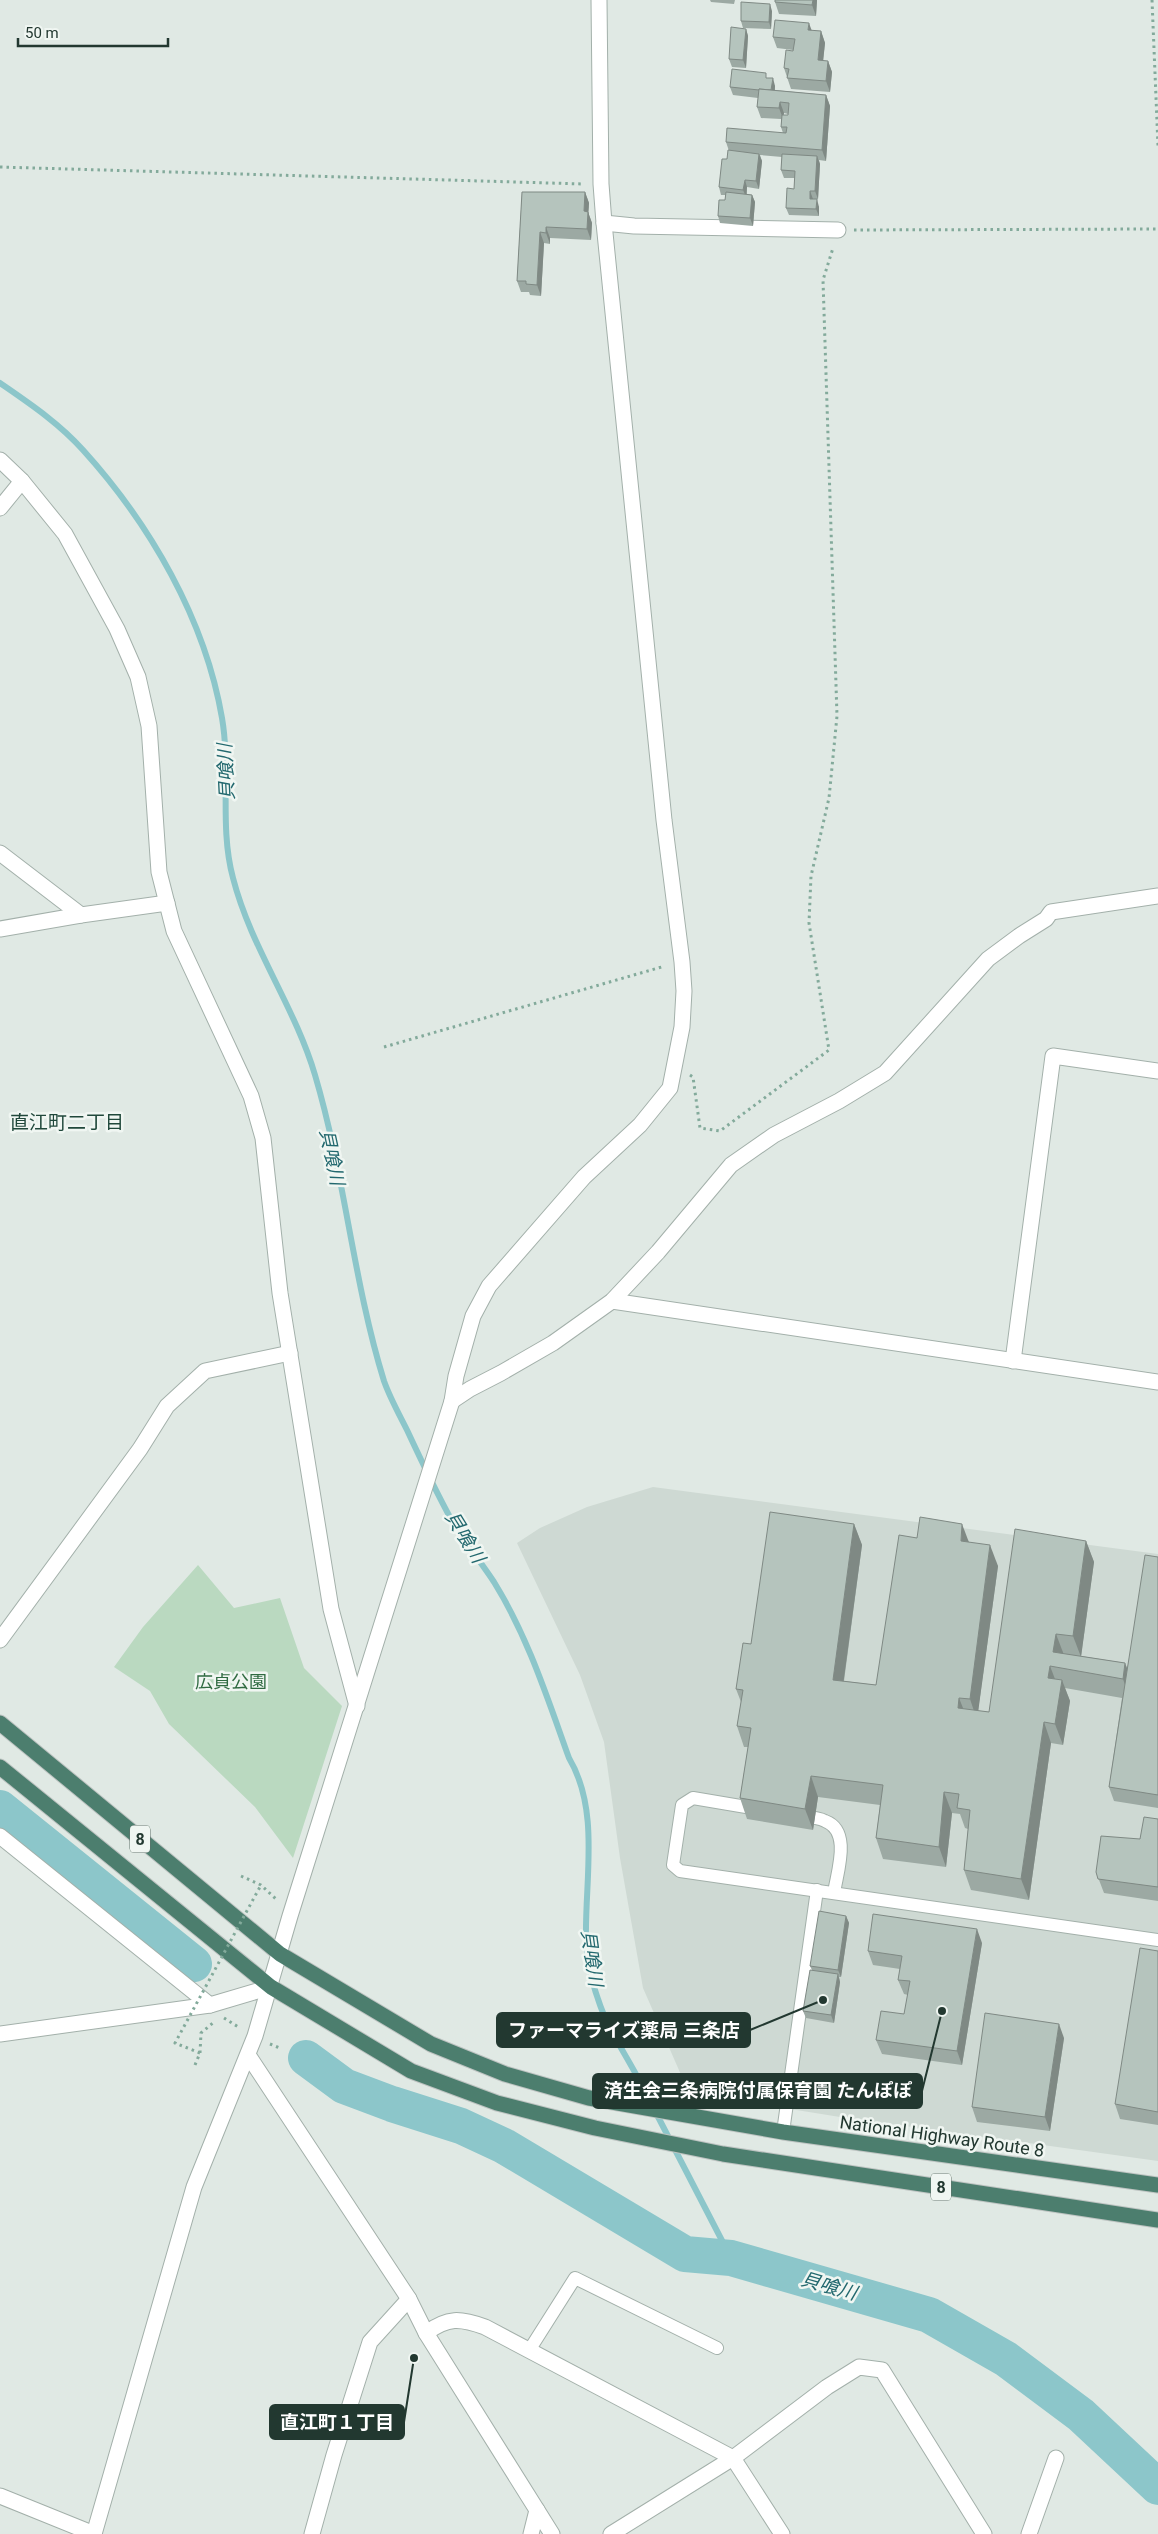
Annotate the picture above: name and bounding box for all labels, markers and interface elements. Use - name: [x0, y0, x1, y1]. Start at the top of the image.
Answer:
- scale bar: [18, 15, 168, 47]
- text: 50 m: [25, 24, 59, 42]
- water label: 貝喰川: [213, 741, 239, 801]
- district label: 直江町二丁目: [10, 1111, 124, 1134]
- water label: 貝喰川: [315, 1127, 350, 1189]
- water label: 貝喰川: [440, 1507, 491, 1569]
- park label: 広貞公園: [195, 1671, 267, 1692]
- road number: 8: [130, 1826, 150, 1852]
- water label: 貝喰川: [577, 1928, 608, 1990]
- callout: ファーマライズ薬局 三条店: [497, 2013, 750, 2047]
- text: ファーマライズ薬局 三条店: [508, 2019, 740, 2042]
- callout: 済生会三条病院付属保育園 たんぽぽ: [593, 2074, 922, 2108]
- text: 済生会三条病院付属保育園 たんぽぽ: [604, 2079, 912, 2102]
- street label: National Highway Route 8: [838, 2111, 1046, 2161]
- road number: 8: [931, 2174, 951, 2200]
- water label: 貝喰川: [798, 2267, 861, 2305]
- callout: 直江町１丁目: [270, 2405, 404, 2439]
- text: 直江町１丁目: [280, 2411, 394, 2434]

